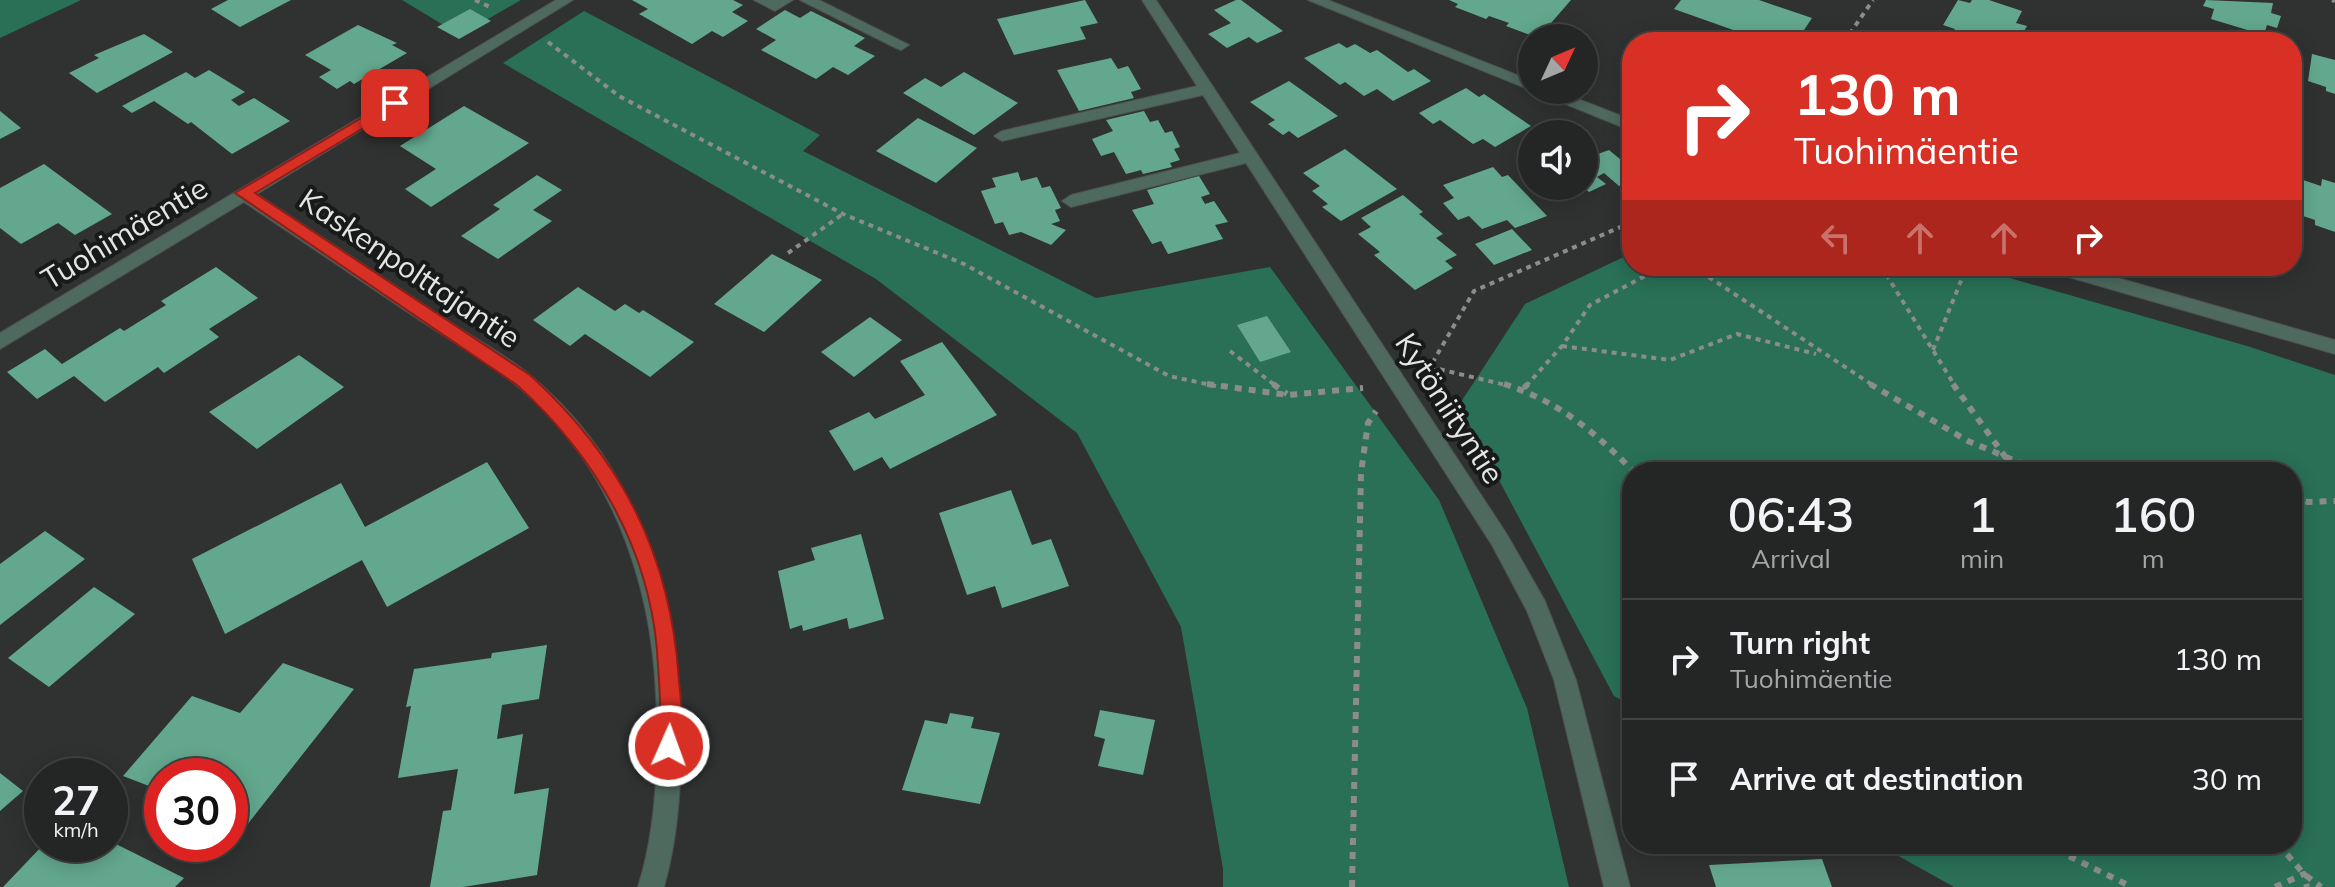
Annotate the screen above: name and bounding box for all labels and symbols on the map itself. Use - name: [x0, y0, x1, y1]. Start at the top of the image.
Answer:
- north arrow: [1518, 24, 1598, 104]
- pin: [361, 69, 429, 137]
- street label: Tuohimäentie: [34, 168, 214, 298]
- street label: Kaskenpolttajantie: [292, 180, 528, 356]
- street label: Kytöniityntie: [1387, 326, 1513, 490]
- position arrow: [627, 704, 711, 788]
- speed limit sign: 30: [144, 758, 248, 862]

